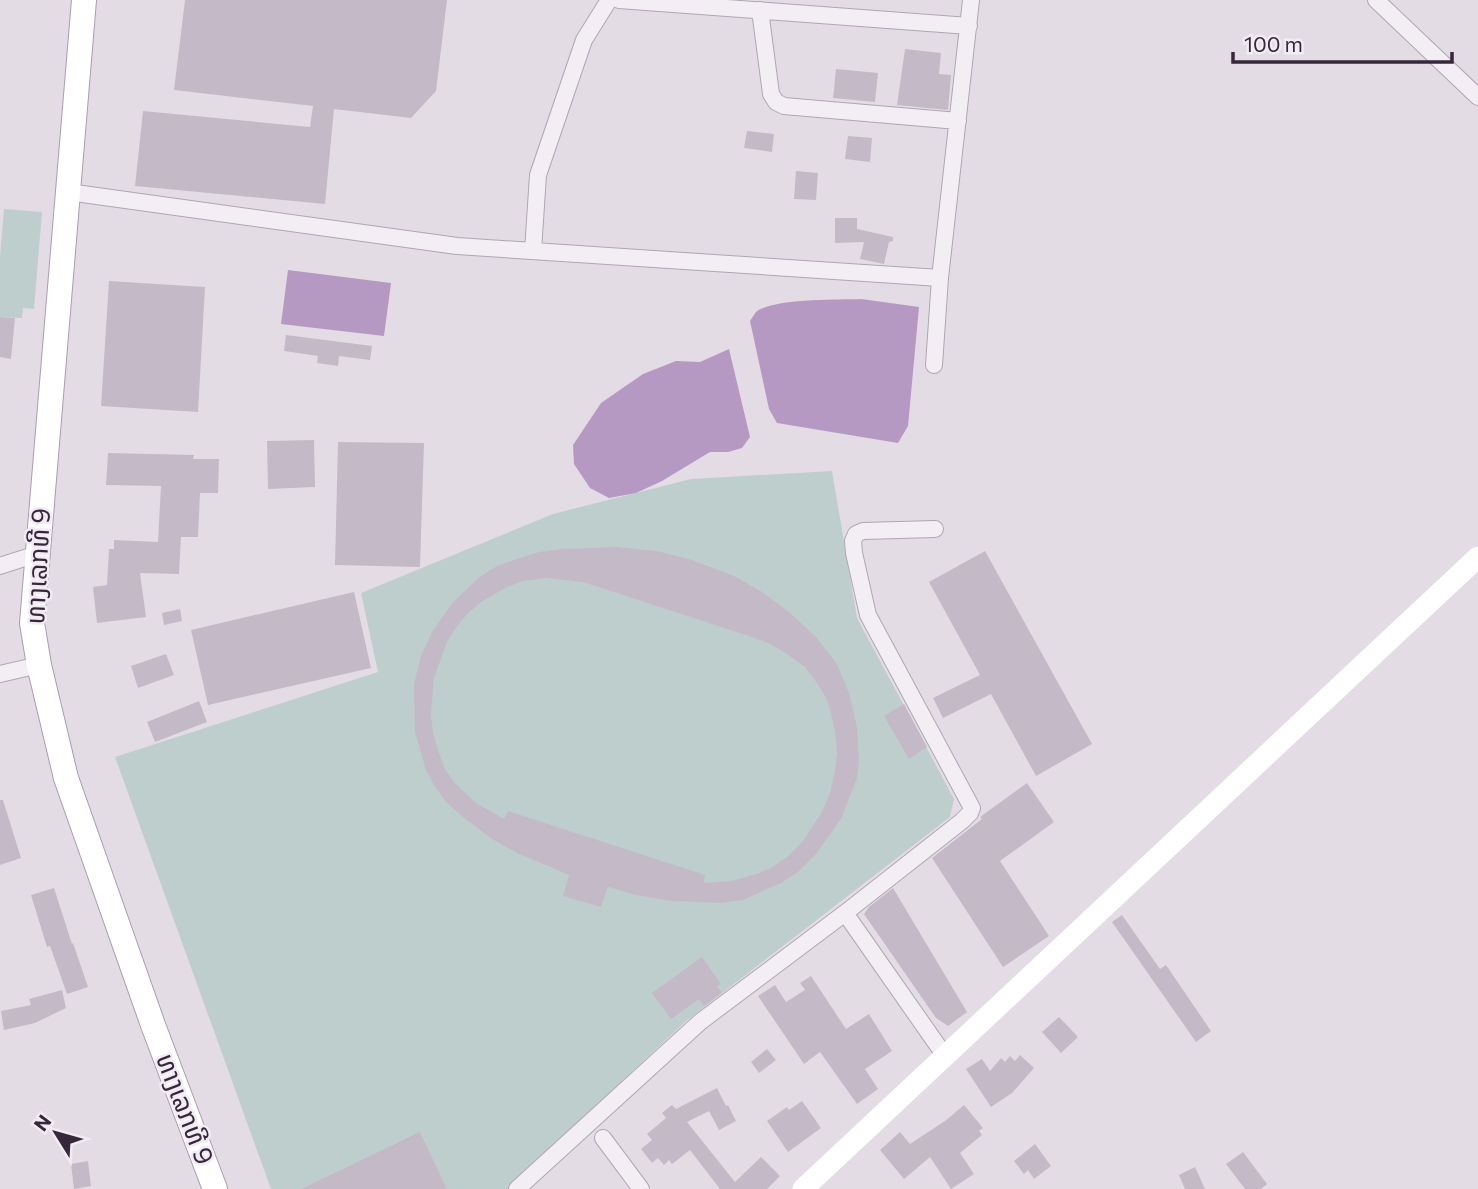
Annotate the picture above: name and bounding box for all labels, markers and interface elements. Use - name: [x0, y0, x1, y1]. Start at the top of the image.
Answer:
- scale bar: [1233, 21, 1452, 65]
- text: 100 m: [1244, 31, 1303, 56]
- street label: ທາງເລກທີ 9: [18, 507, 55, 625]
- street label: ທາງເລກທີ 9: [151, 1049, 222, 1168]
- north arrow: [21, 1098, 91, 1168]
- text: N: [29, 1110, 56, 1135]

